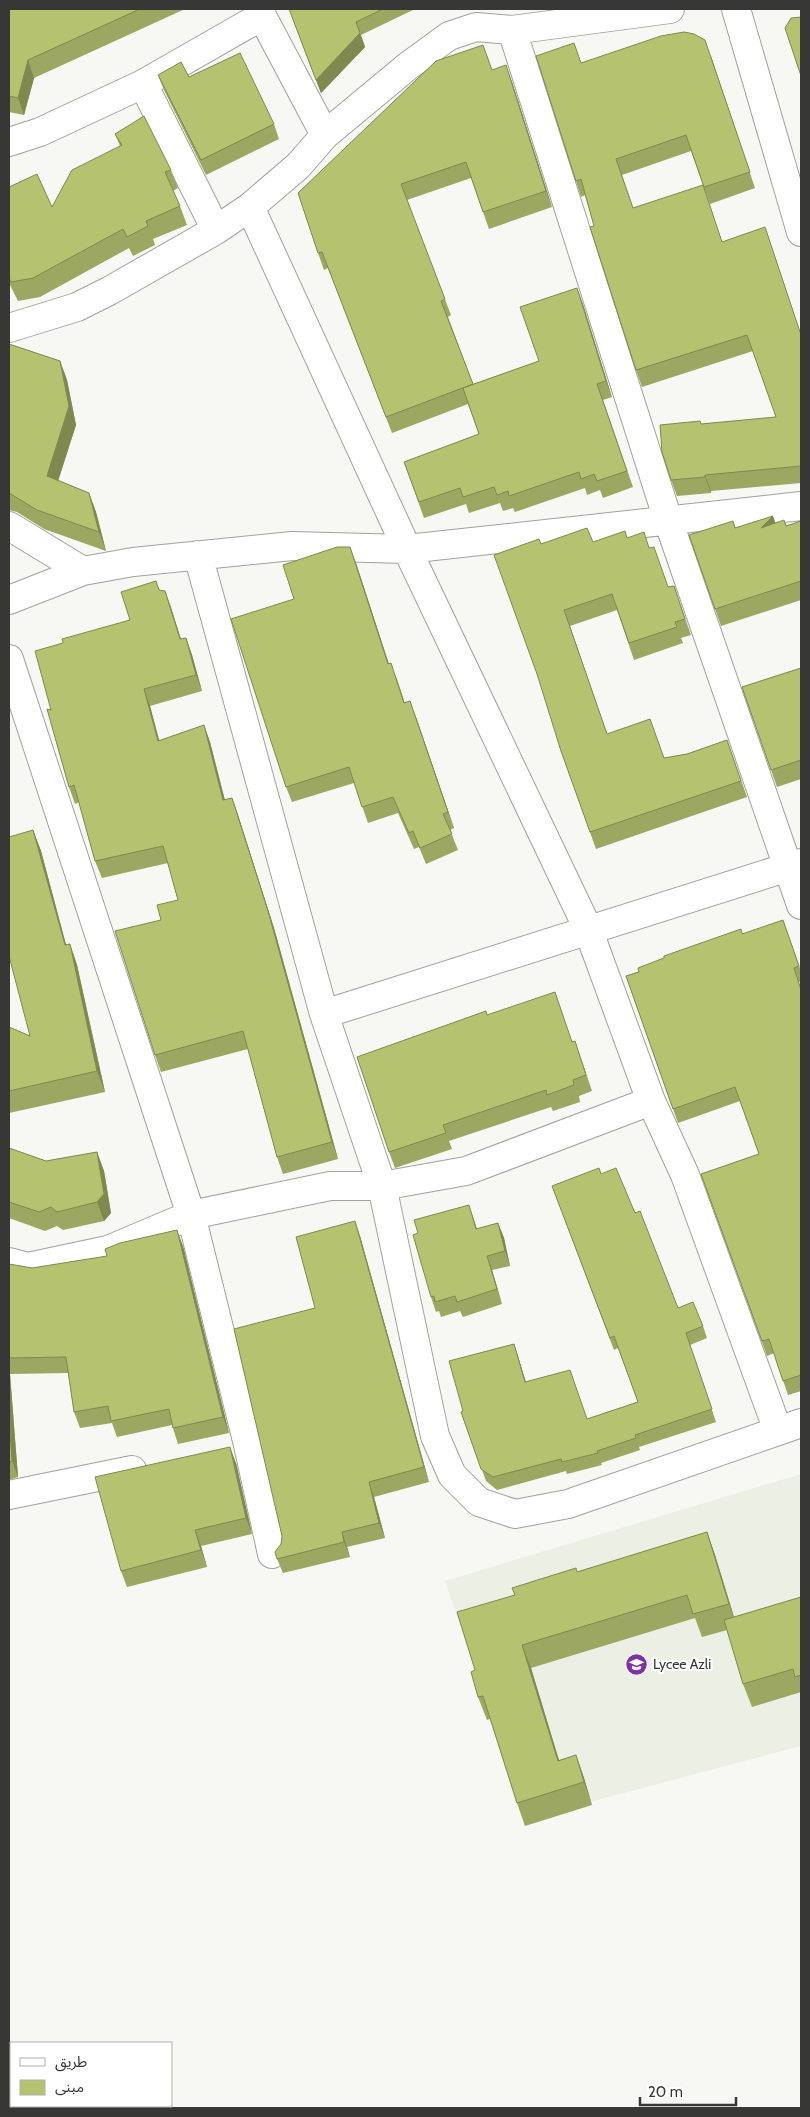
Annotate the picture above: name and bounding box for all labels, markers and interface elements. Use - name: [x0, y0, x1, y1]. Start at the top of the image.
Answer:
- school or university icon: Lycee Azli: [625, 1652, 649, 1676]
- place label: Lycee Azli: [653, 1655, 711, 1673]
- legend: [10, 2042, 172, 2107]
- text: طريق: [55, 2053, 87, 2072]
- scale bar: [640, 2074, 736, 2106]
- text: مبنى: [55, 2078, 84, 2096]
- text: 20 m: [648, 2083, 683, 2101]

